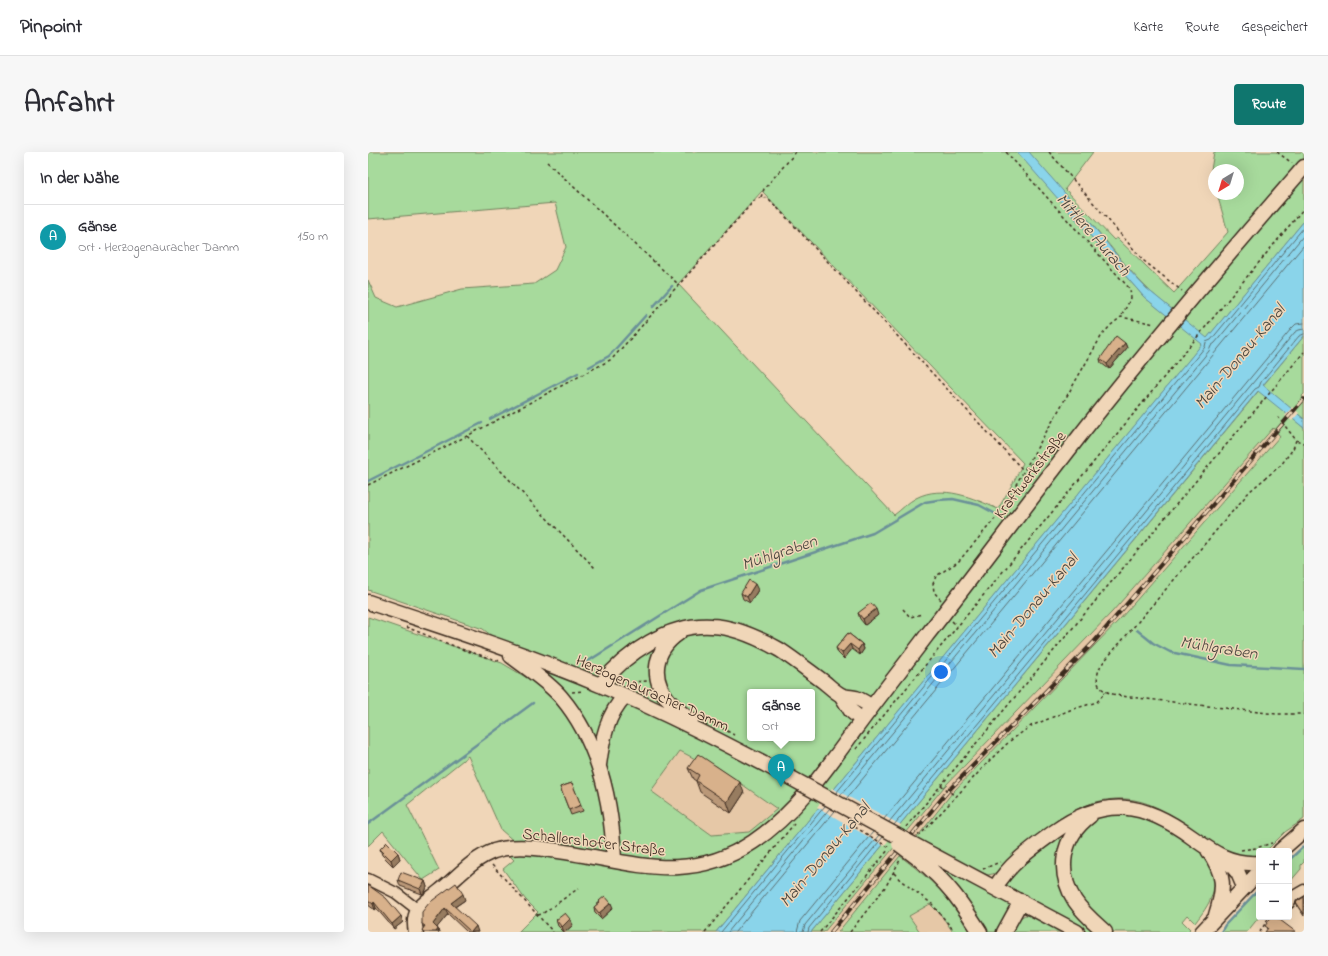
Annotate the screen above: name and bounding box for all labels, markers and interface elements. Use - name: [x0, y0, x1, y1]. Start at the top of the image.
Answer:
- text: Pinpoint: [20, 14, 82, 41]
- text: Karte: [1134, 17, 1163, 38]
- text: Route: [1185, 17, 1219, 38]
- text: Gespeichert: [1241, 17, 1308, 38]
- text: Anfahrt: [24, 84, 115, 125]
- button: Route: [1234, 84, 1304, 125]
- north arrow: [1208, 164, 1244, 200]
- text: In der Nähe: [40, 166, 119, 191]
- water label: Mittlere Aurach: [1050, 188, 1137, 283]
- text: Gänse: [78, 216, 117, 238]
- text: A: [49, 227, 57, 246]
- text: 150 m: [297, 227, 328, 246]
- text: Ort · Herzogenauracher Damm: [78, 238, 239, 257]
- water label: Main-Donau-Kanal: [1189, 297, 1293, 415]
- street label: Kraftwerkstraße: [989, 426, 1073, 524]
- water label: Mühlgraben: [739, 529, 821, 579]
- water label: Main-Donau-Kanal: [982, 546, 1086, 664]
- water label: Mühlgraben: [1178, 630, 1260, 668]
- street label: Herzogenauracher Damm: [571, 649, 733, 739]
- your location: [931, 662, 951, 682]
- popup: [747, 689, 815, 741]
- text: Gänse: [762, 695, 800, 717]
- text: Ort: [762, 717, 779, 736]
- pin: A: [768, 754, 794, 787]
- water label: Main-Donau-Kanal: [774, 795, 878, 913]
- street label: Schallershofer Straße: [521, 822, 667, 864]
- map controls: [1256, 848, 1292, 920]
- button: +: [1256, 848, 1292, 884]
- button: −: [1256, 884, 1292, 920]

